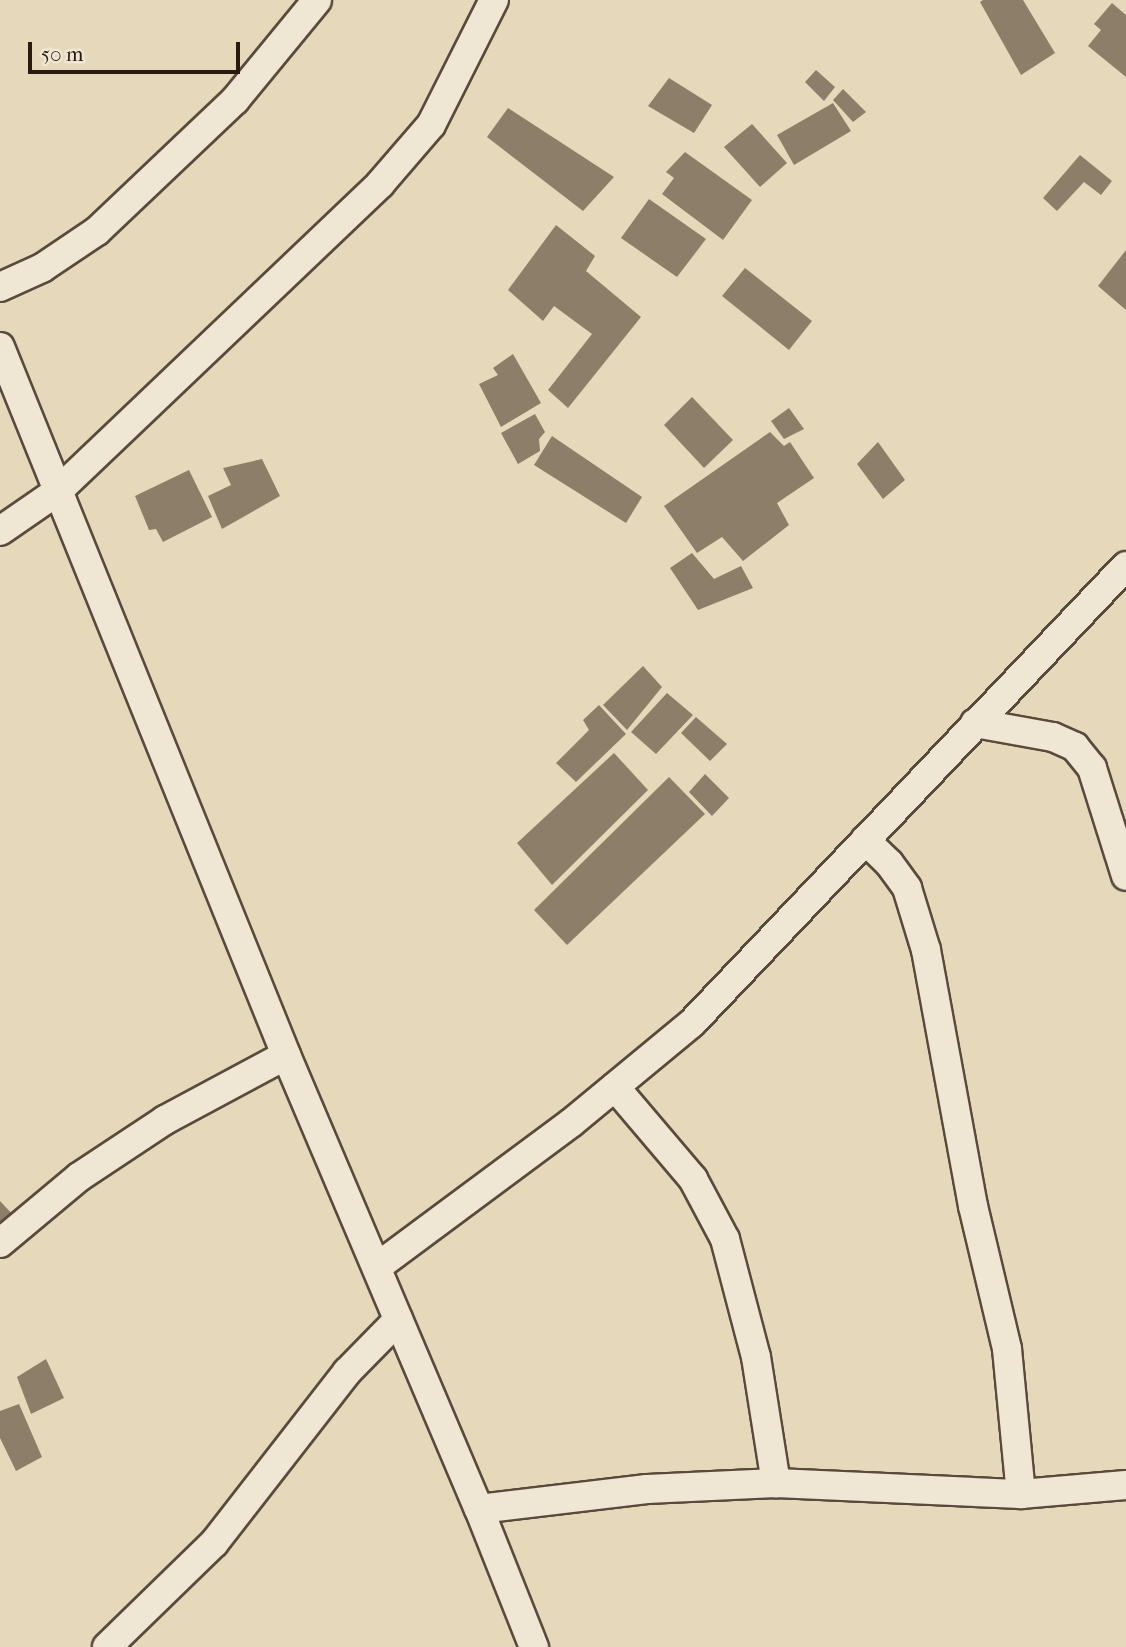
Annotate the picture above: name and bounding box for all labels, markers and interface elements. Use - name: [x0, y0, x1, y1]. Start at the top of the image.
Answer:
- scale bar: [32, 28, 243, 72]
- text: 50 m: [41, 42, 84, 66]

